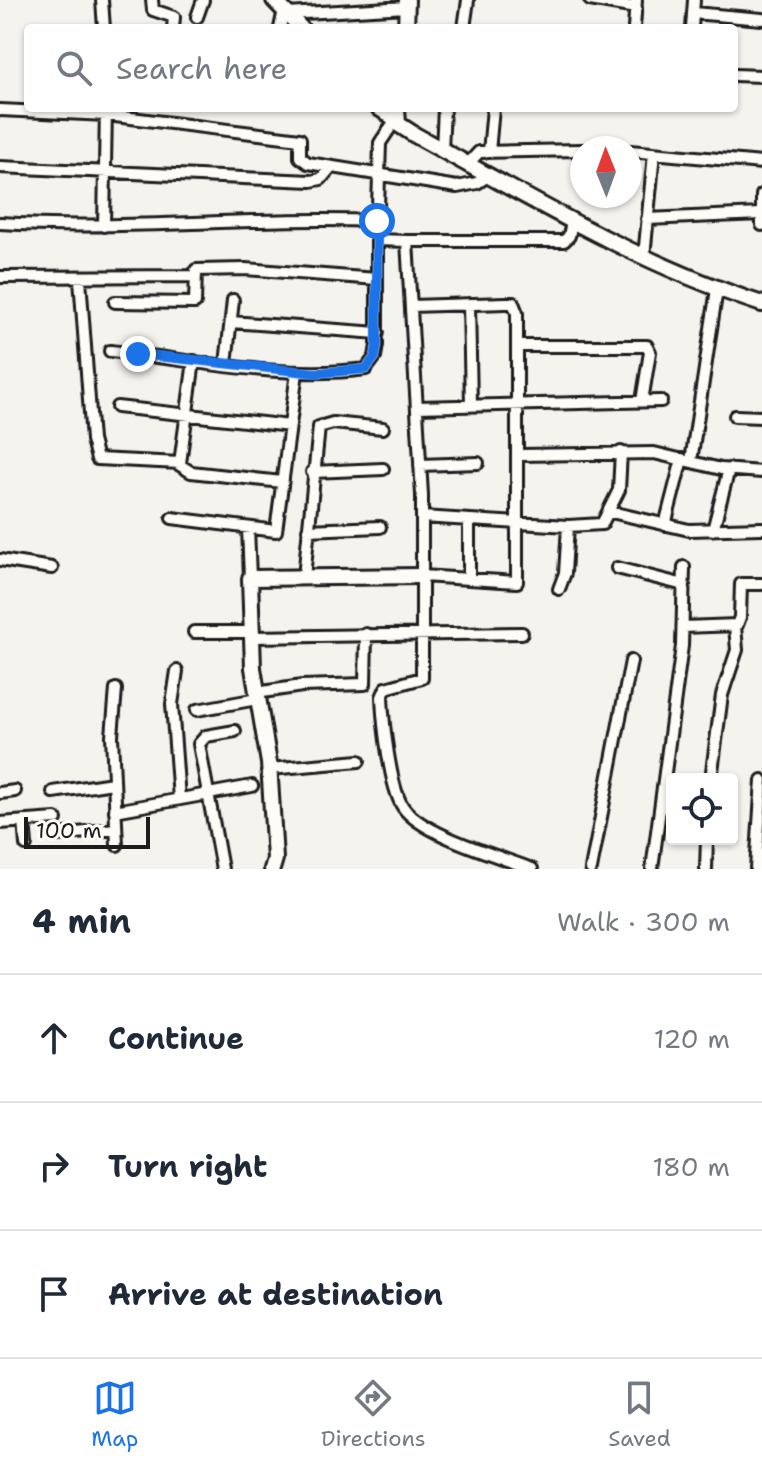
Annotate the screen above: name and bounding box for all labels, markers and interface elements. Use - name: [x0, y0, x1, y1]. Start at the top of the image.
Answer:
- search box: [24, 24, 738, 112]
- icon: search: [52, 46, 96, 90]
- text: Search here: [116, 48, 287, 89]
- north arrow: [570, 136, 642, 208]
- route start: [359, 203, 395, 239]
- route end: [120, 336, 156, 372]
- map controls: [666, 773, 738, 845]
- button: locate: [666, 773, 738, 845]
- scale bar: [24, 813, 150, 849]
- text: 100 m: [36, 816, 102, 845]
- text: 4 min: [32, 898, 131, 944]
- text: Walk · 300 m: [557, 904, 730, 939]
- icon: ahead: [32, 1016, 76, 1060]
- text: Continue: [108, 1018, 244, 1059]
- text: 120 m: [654, 1021, 730, 1056]
- icon: right: [32, 1144, 76, 1188]
- text: Turn right: [108, 1146, 267, 1187]
- text: 180 m: [652, 1149, 730, 1184]
- icon: arrive: [32, 1272, 76, 1316]
- text: Arrive at destination: [108, 1274, 443, 1315]
- tab: Map: [91, 1376, 138, 1453]
- tab: Directions: [321, 1376, 426, 1453]
- tab: Saved: [608, 1376, 671, 1453]

